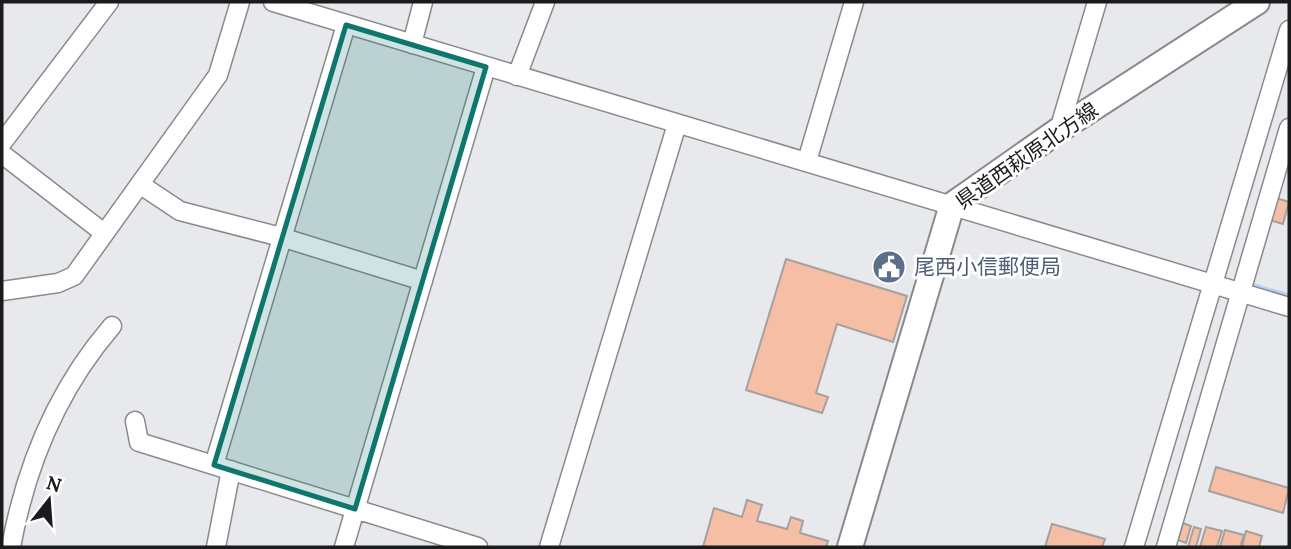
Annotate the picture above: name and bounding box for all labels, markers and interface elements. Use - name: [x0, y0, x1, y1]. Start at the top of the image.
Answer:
- street label: 県道西萩原北方線: [950, 96, 1103, 215]
- public building icon: 尾西小信郵便局: [870, 248, 908, 286]
- place label: 尾西小信郵便局: [914, 253, 1061, 280]
- north arrow: [14, 465, 84, 535]
- text: N: [43, 470, 65, 497]

